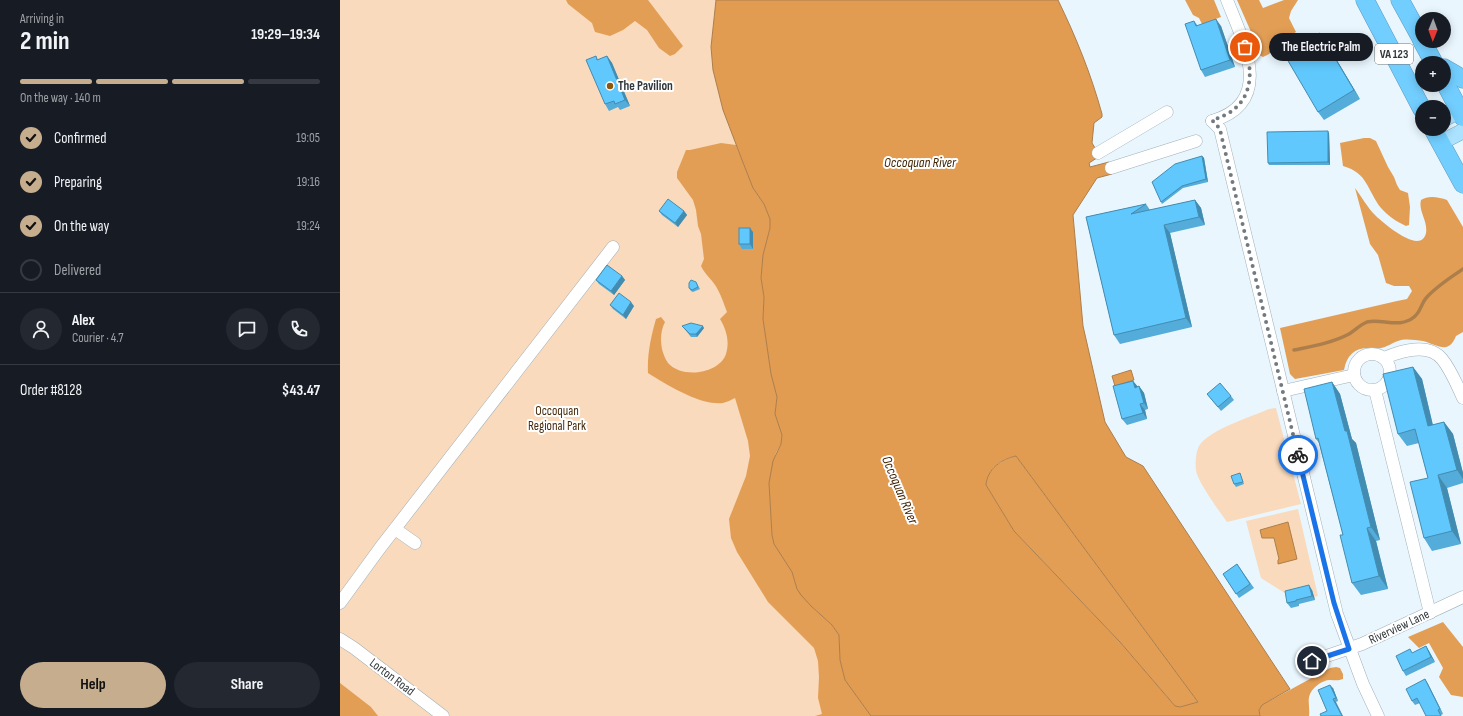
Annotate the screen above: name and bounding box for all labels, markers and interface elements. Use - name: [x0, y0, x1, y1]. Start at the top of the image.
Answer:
- text: Arriving in: [20, 11, 64, 27]
- north arrow: [1415, 12, 1451, 48]
- map controls: [1415, 12, 1451, 136]
- text: 19:29–19:34: [251, 25, 320, 44]
- text: 2 min: [20, 26, 70, 57]
- pin: [1228, 30, 1262, 64]
- callout: The Electric Palm: [1269, 33, 1373, 61]
- icon: bag: [1234, 36, 1256, 58]
- text: The Electric Palm: [1282, 39, 1360, 55]
- road number: VA 123: [1375, 44, 1413, 64]
- button: +: [1415, 56, 1451, 92]
- place label: The Pavilion: [618, 78, 673, 94]
- marker: The Pavilion: [605, 81, 615, 91]
- text: On the way · 140 m: [20, 90, 101, 106]
- button: −: [1415, 100, 1451, 136]
- icon: check: [20, 127, 42, 149]
- text: Confirmed: [54, 129, 107, 148]
- text: 19:05: [296, 130, 320, 146]
- water label: Occoquan River: [884, 154, 957, 171]
- icon: check: [20, 171, 42, 193]
- text: Preparing: [54, 173, 102, 192]
- text: 19:16: [297, 174, 320, 190]
- icon: check: [20, 215, 42, 237]
- text: On the way: [54, 217, 109, 236]
- text: 19:24: [297, 218, 320, 234]
- text: Delivered: [54, 261, 101, 280]
- button: person: [20, 308, 62, 350]
- button: chat: [226, 308, 268, 350]
- button: phone: [278, 308, 320, 350]
- text: Alex: [72, 311, 95, 330]
- text: Courier · 4.7: [72, 330, 124, 346]
- text: Order #8128: [20, 381, 82, 400]
- text: $43.47: [282, 381, 320, 400]
- park label: Occoquan Regional Park: [528, 403, 586, 434]
- courier: [1278, 435, 1318, 475]
- icon: bike: [1287, 444, 1309, 466]
- water label: Occoquan River: [878, 454, 922, 527]
- street label: Riverview Lane: [1366, 606, 1432, 648]
- pin: [1295, 644, 1329, 678]
- icon: home: [1301, 650, 1323, 672]
- street label: Lorton Road: [366, 655, 418, 699]
- button: Help: [20, 662, 166, 708]
- button: Share: [174, 662, 320, 708]

